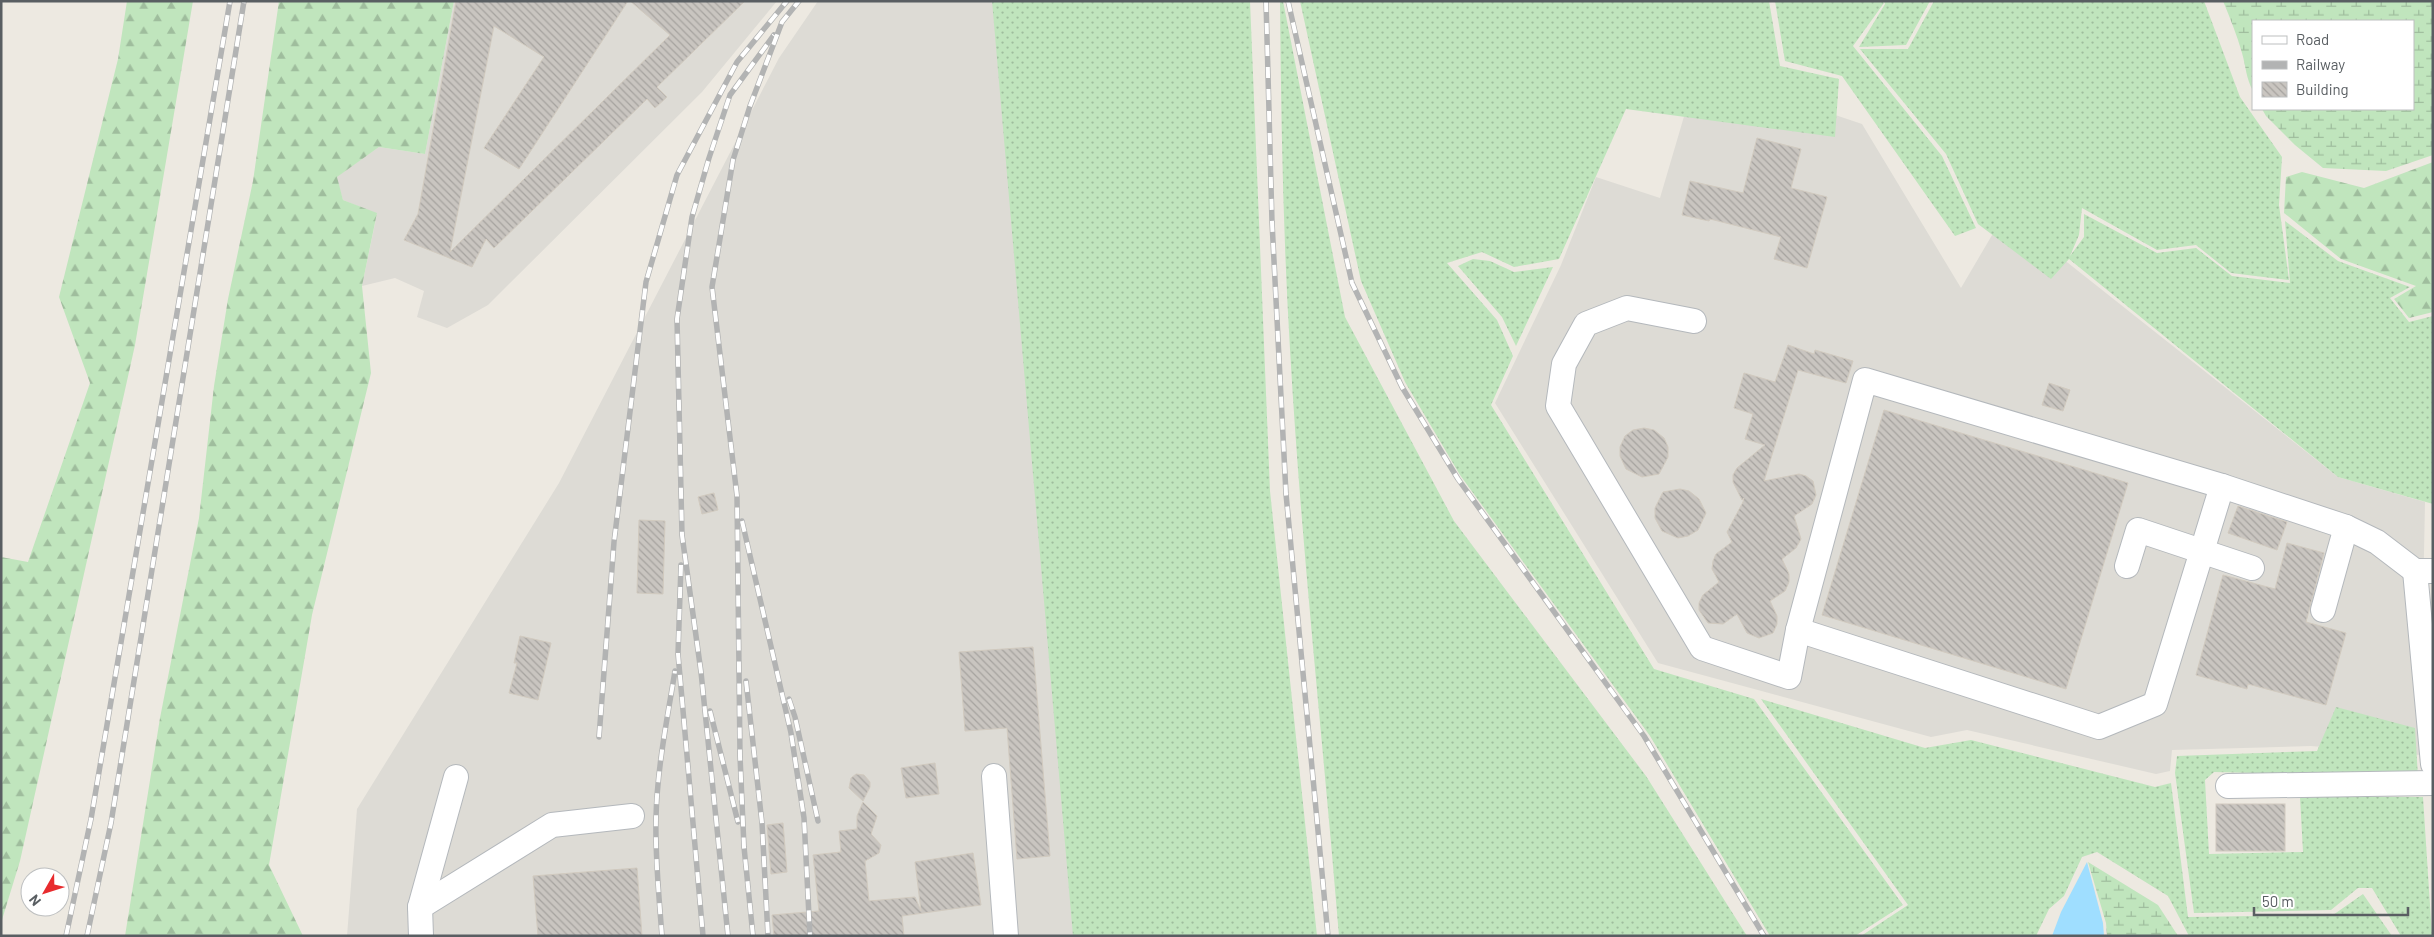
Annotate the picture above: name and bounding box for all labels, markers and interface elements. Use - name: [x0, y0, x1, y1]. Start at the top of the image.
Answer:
- legend: [2252, 20, 2414, 110]
- text: Road: [2296, 30, 2329, 48]
- text: Railway: [2296, 55, 2345, 73]
- text: Building: [2296, 80, 2349, 98]
- north arrow: [20, 867, 70, 917]
- scale bar: [2254, 884, 2408, 916]
- text: N: [25, 892, 44, 909]
- text: 50 m: [2262, 892, 2294, 910]

